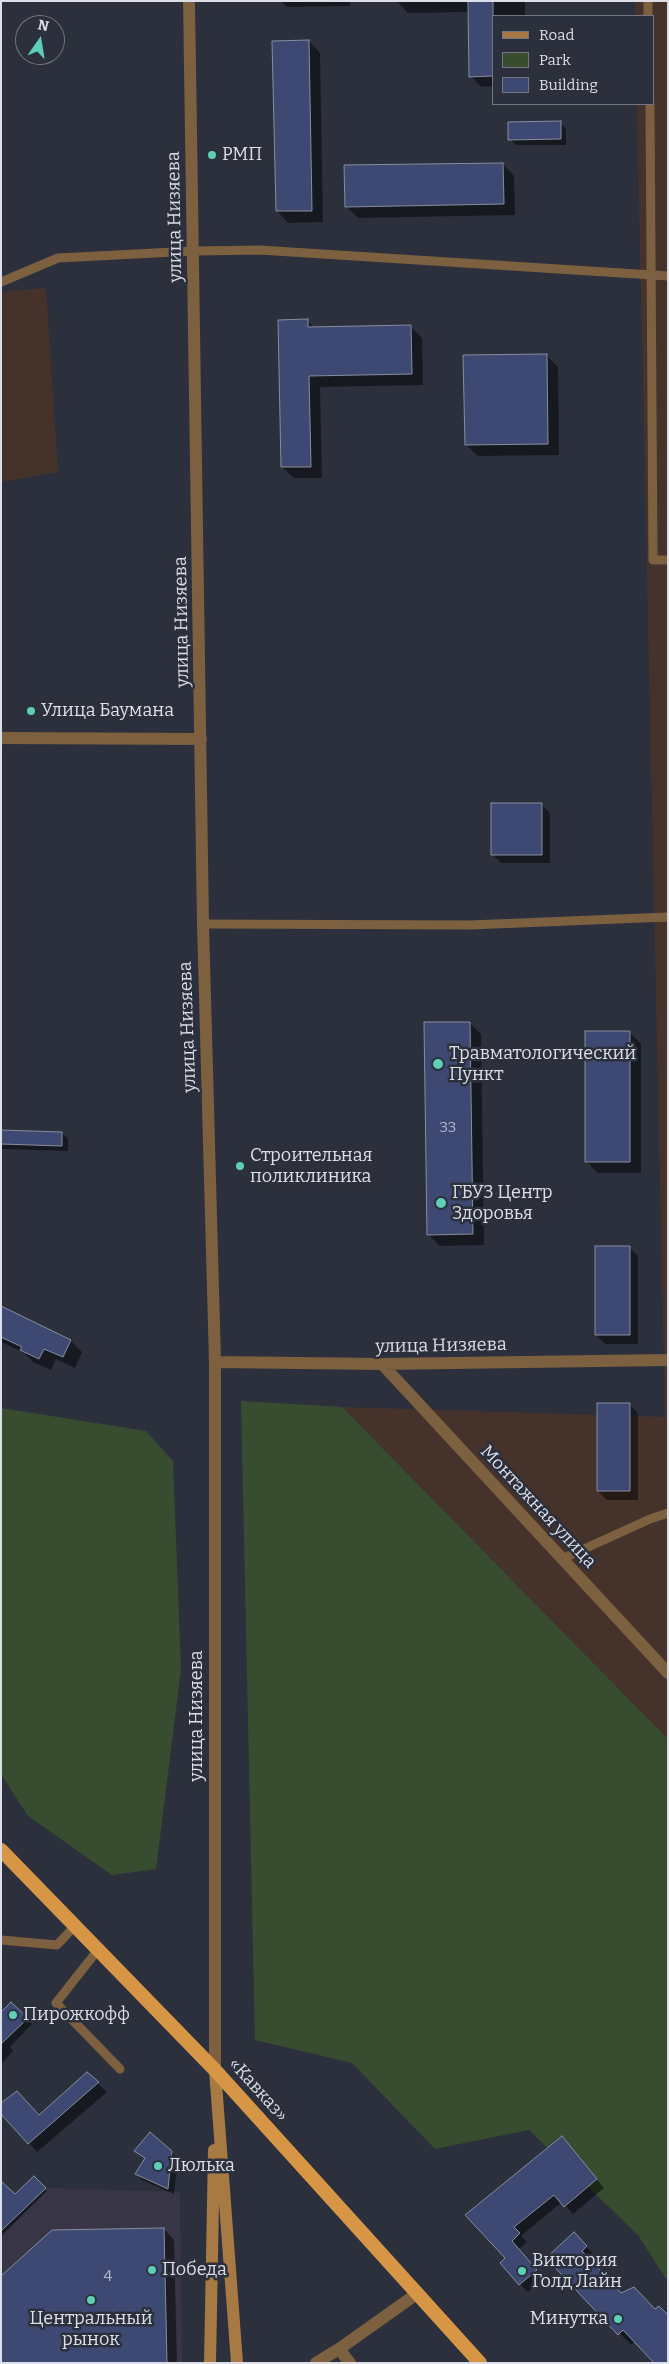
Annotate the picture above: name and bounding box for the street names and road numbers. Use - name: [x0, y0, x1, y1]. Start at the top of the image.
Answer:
- street label: улица Низяева: [163, 151, 187, 283]
- street label: улица Низяева: [170, 556, 194, 688]
- street label: улица Низяева: [175, 961, 201, 1093]
- street label: улица Низяева: [375, 1334, 507, 1358]
- street label: Монтажная улица: [476, 1441, 600, 1573]
- street label: улица Низяева: [186, 1650, 208, 1782]
- street label: «Кавказ»: [224, 2054, 292, 2126]

